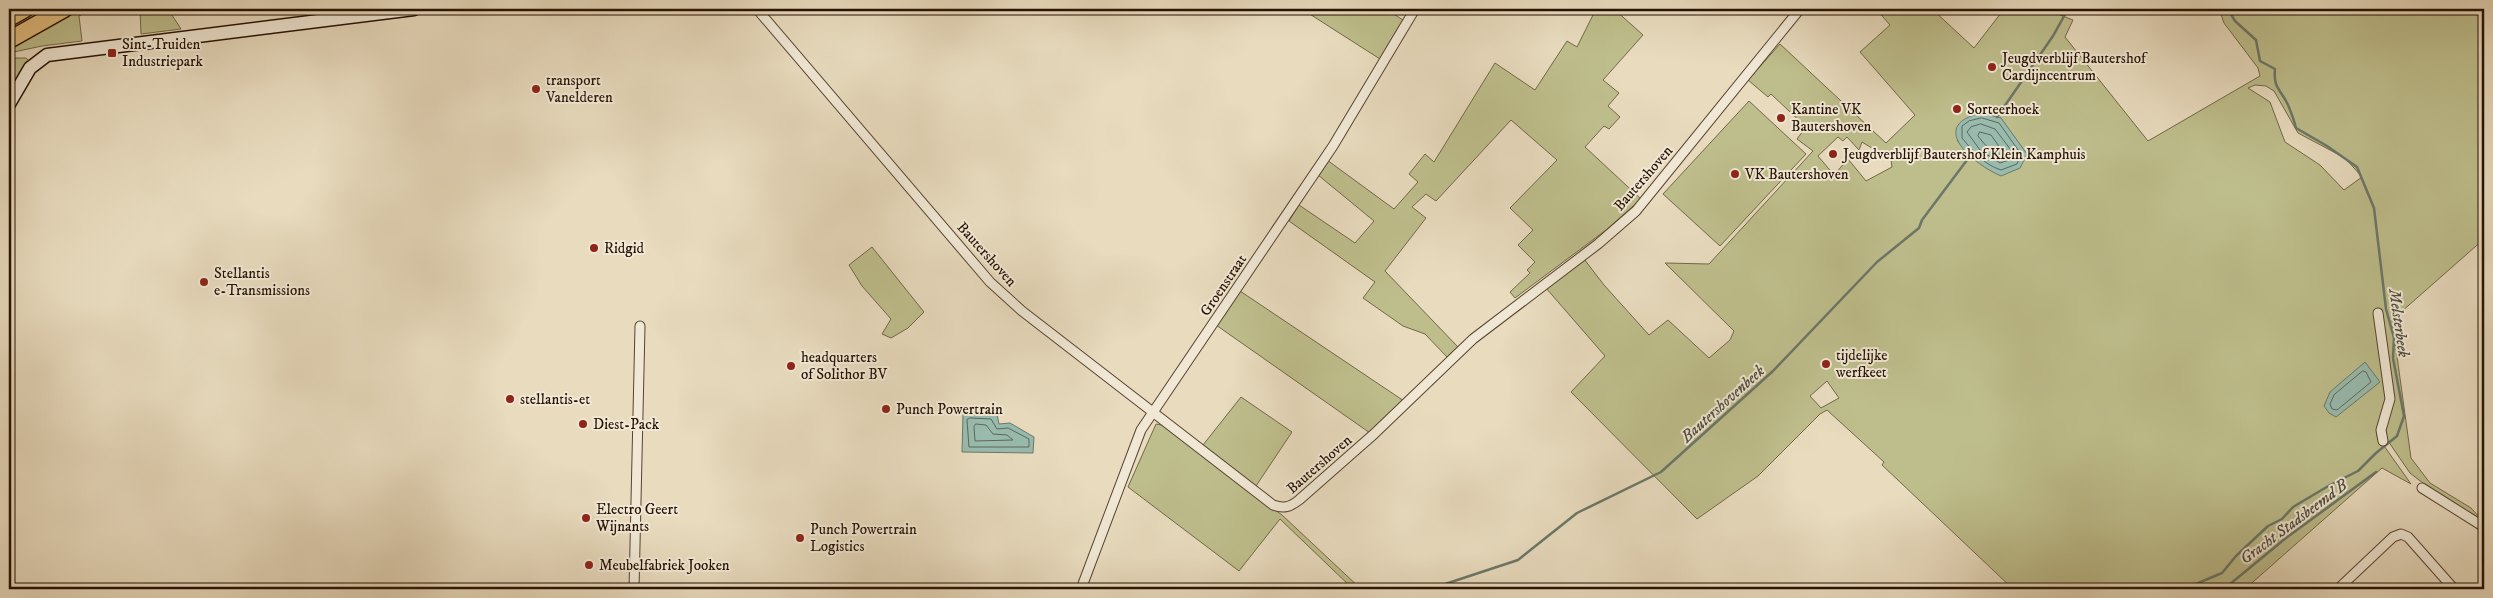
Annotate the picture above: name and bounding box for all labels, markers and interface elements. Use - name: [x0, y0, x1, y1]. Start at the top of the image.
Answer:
- place label: Sint-Truiden Industriepark: [122, 35, 204, 71]
- marker: Sint-Truiden Industriepark: [106, 47, 118, 59]
- place label: Jeugdverblijf Bautershof Cardijncentrum: [2000, 49, 2148, 85]
- marker: Jeugdverblijf Bautershof Cardijncentrum: [1986, 61, 1998, 73]
- place label: transport Vanelderen: [545, 71, 613, 107]
- marker: transport Vanelderen: [530, 83, 542, 95]
- place label: Kantine VK Bautershoven: [1791, 100, 1872, 136]
- place label: Sorteerhoek: [1967, 100, 2040, 119]
- marker: Sorteerhoek: [1951, 103, 1963, 115]
- marker: Kantine VK Bautershoven: [1775, 112, 1787, 124]
- street label: Bautershoven: [1610, 142, 1677, 215]
- place label: Jeugdverblijf Bautershof Klein Kamphuis: [1841, 145, 2086, 164]
- marker: Jeugdverblijf Bautershof Klein Kamphuis: [1827, 148, 1839, 160]
- place label: VK Bautershoven: [1744, 165, 1849, 184]
- marker: VK Bautershoven: [1729, 168, 1741, 180]
- street label: Bautershoven: [953, 218, 1021, 291]
- place label: Ridgid: [604, 239, 644, 258]
- marker: Ridgid: [588, 242, 600, 254]
- street label: Groenstraat: [1196, 251, 1251, 320]
- place label: Stellantis e-Transmissions: [214, 264, 310, 300]
- marker: Stellantis e-Transmissions: [198, 276, 210, 288]
- water label: Melsterbeek: [2384, 287, 2414, 359]
- place label: tijdelijke werfkeet: [1835, 346, 1887, 382]
- place label: headquarters of Solithor BV: [801, 348, 888, 384]
- marker: tijdelijke werfkeet: [1820, 358, 1832, 370]
- marker: headquarters of Solithor BV: [785, 360, 797, 372]
- water label: Bautershovenbeek: [1676, 361, 1769, 447]
- place label: stellantis-et: [520, 390, 590, 409]
- marker: stellantis-et: [504, 393, 516, 405]
- place label: Punch Powertrain: [896, 400, 1003, 419]
- marker: Punch Powertrain: [880, 403, 892, 415]
- place label: Diest-Pack: [593, 415, 660, 434]
- marker: Diest-Pack: [577, 418, 589, 430]
- street label: Bautershoven: [1283, 431, 1356, 498]
- water label: Gracht Stadsbeemd B: [2236, 474, 2352, 569]
- place label: Electro Geert Wijnants: [595, 500, 678, 536]
- marker: Electro Geert Wijnants: [580, 512, 592, 524]
- place label: Punch Powertrain Logistics: [810, 520, 917, 556]
- marker: Punch Powertrain Logistics: [794, 532, 806, 544]
- place label: Meubelfabriek Jooken: [599, 556, 730, 575]
- marker: Meubelfabriek Jooken: [583, 559, 595, 571]

